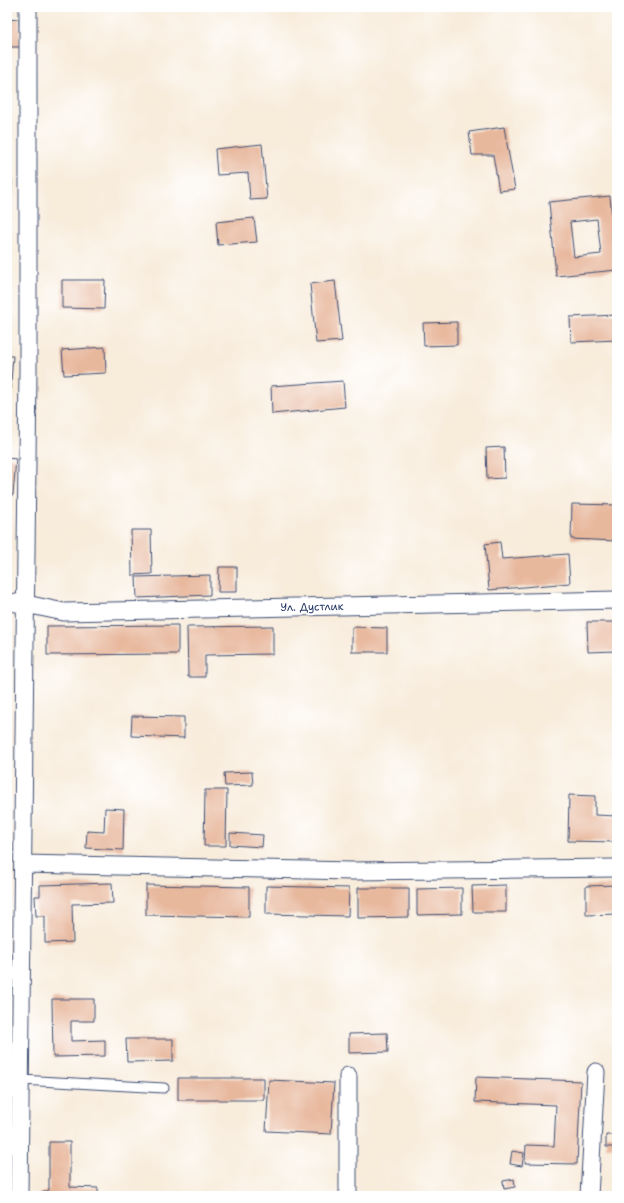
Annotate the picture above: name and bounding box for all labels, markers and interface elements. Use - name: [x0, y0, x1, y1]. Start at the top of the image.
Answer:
- street label: Ул. Дустлик: [280, 599, 344, 615]

